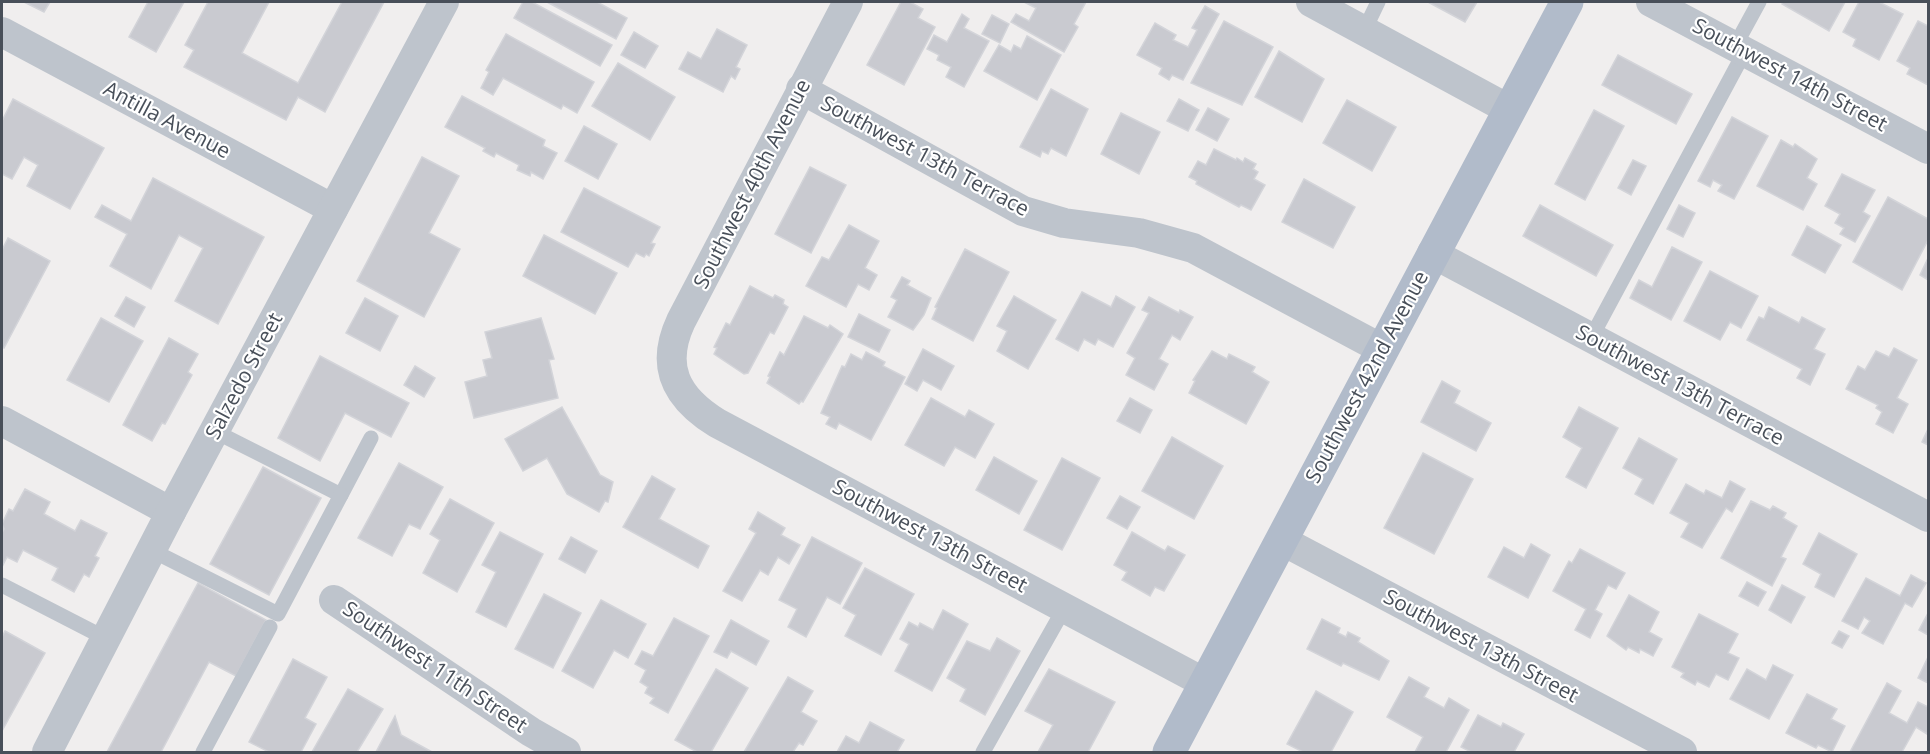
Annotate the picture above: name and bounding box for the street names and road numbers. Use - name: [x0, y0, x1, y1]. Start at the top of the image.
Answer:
- street label: Southwest 14th Street: [1688, 11, 1893, 137]
- street label: Antilla Avenue: [99, 74, 236, 164]
- street label: Southwest 40th Avenue: [686, 74, 816, 293]
- street label: Southwest 13th Terrace: [816, 88, 1035, 222]
- street label: Southwest 42nd Avenue: [1298, 265, 1434, 488]
- street label: Salzedo Street: [198, 307, 288, 444]
- street label: Southwest 13th Terrace: [1571, 317, 1790, 451]
- street label: Southwest 13th Street: [828, 472, 1033, 598]
- street label: Southwest 13th Street: [1379, 582, 1584, 708]
- street label: Southwest 11th Street: [338, 594, 533, 738]

